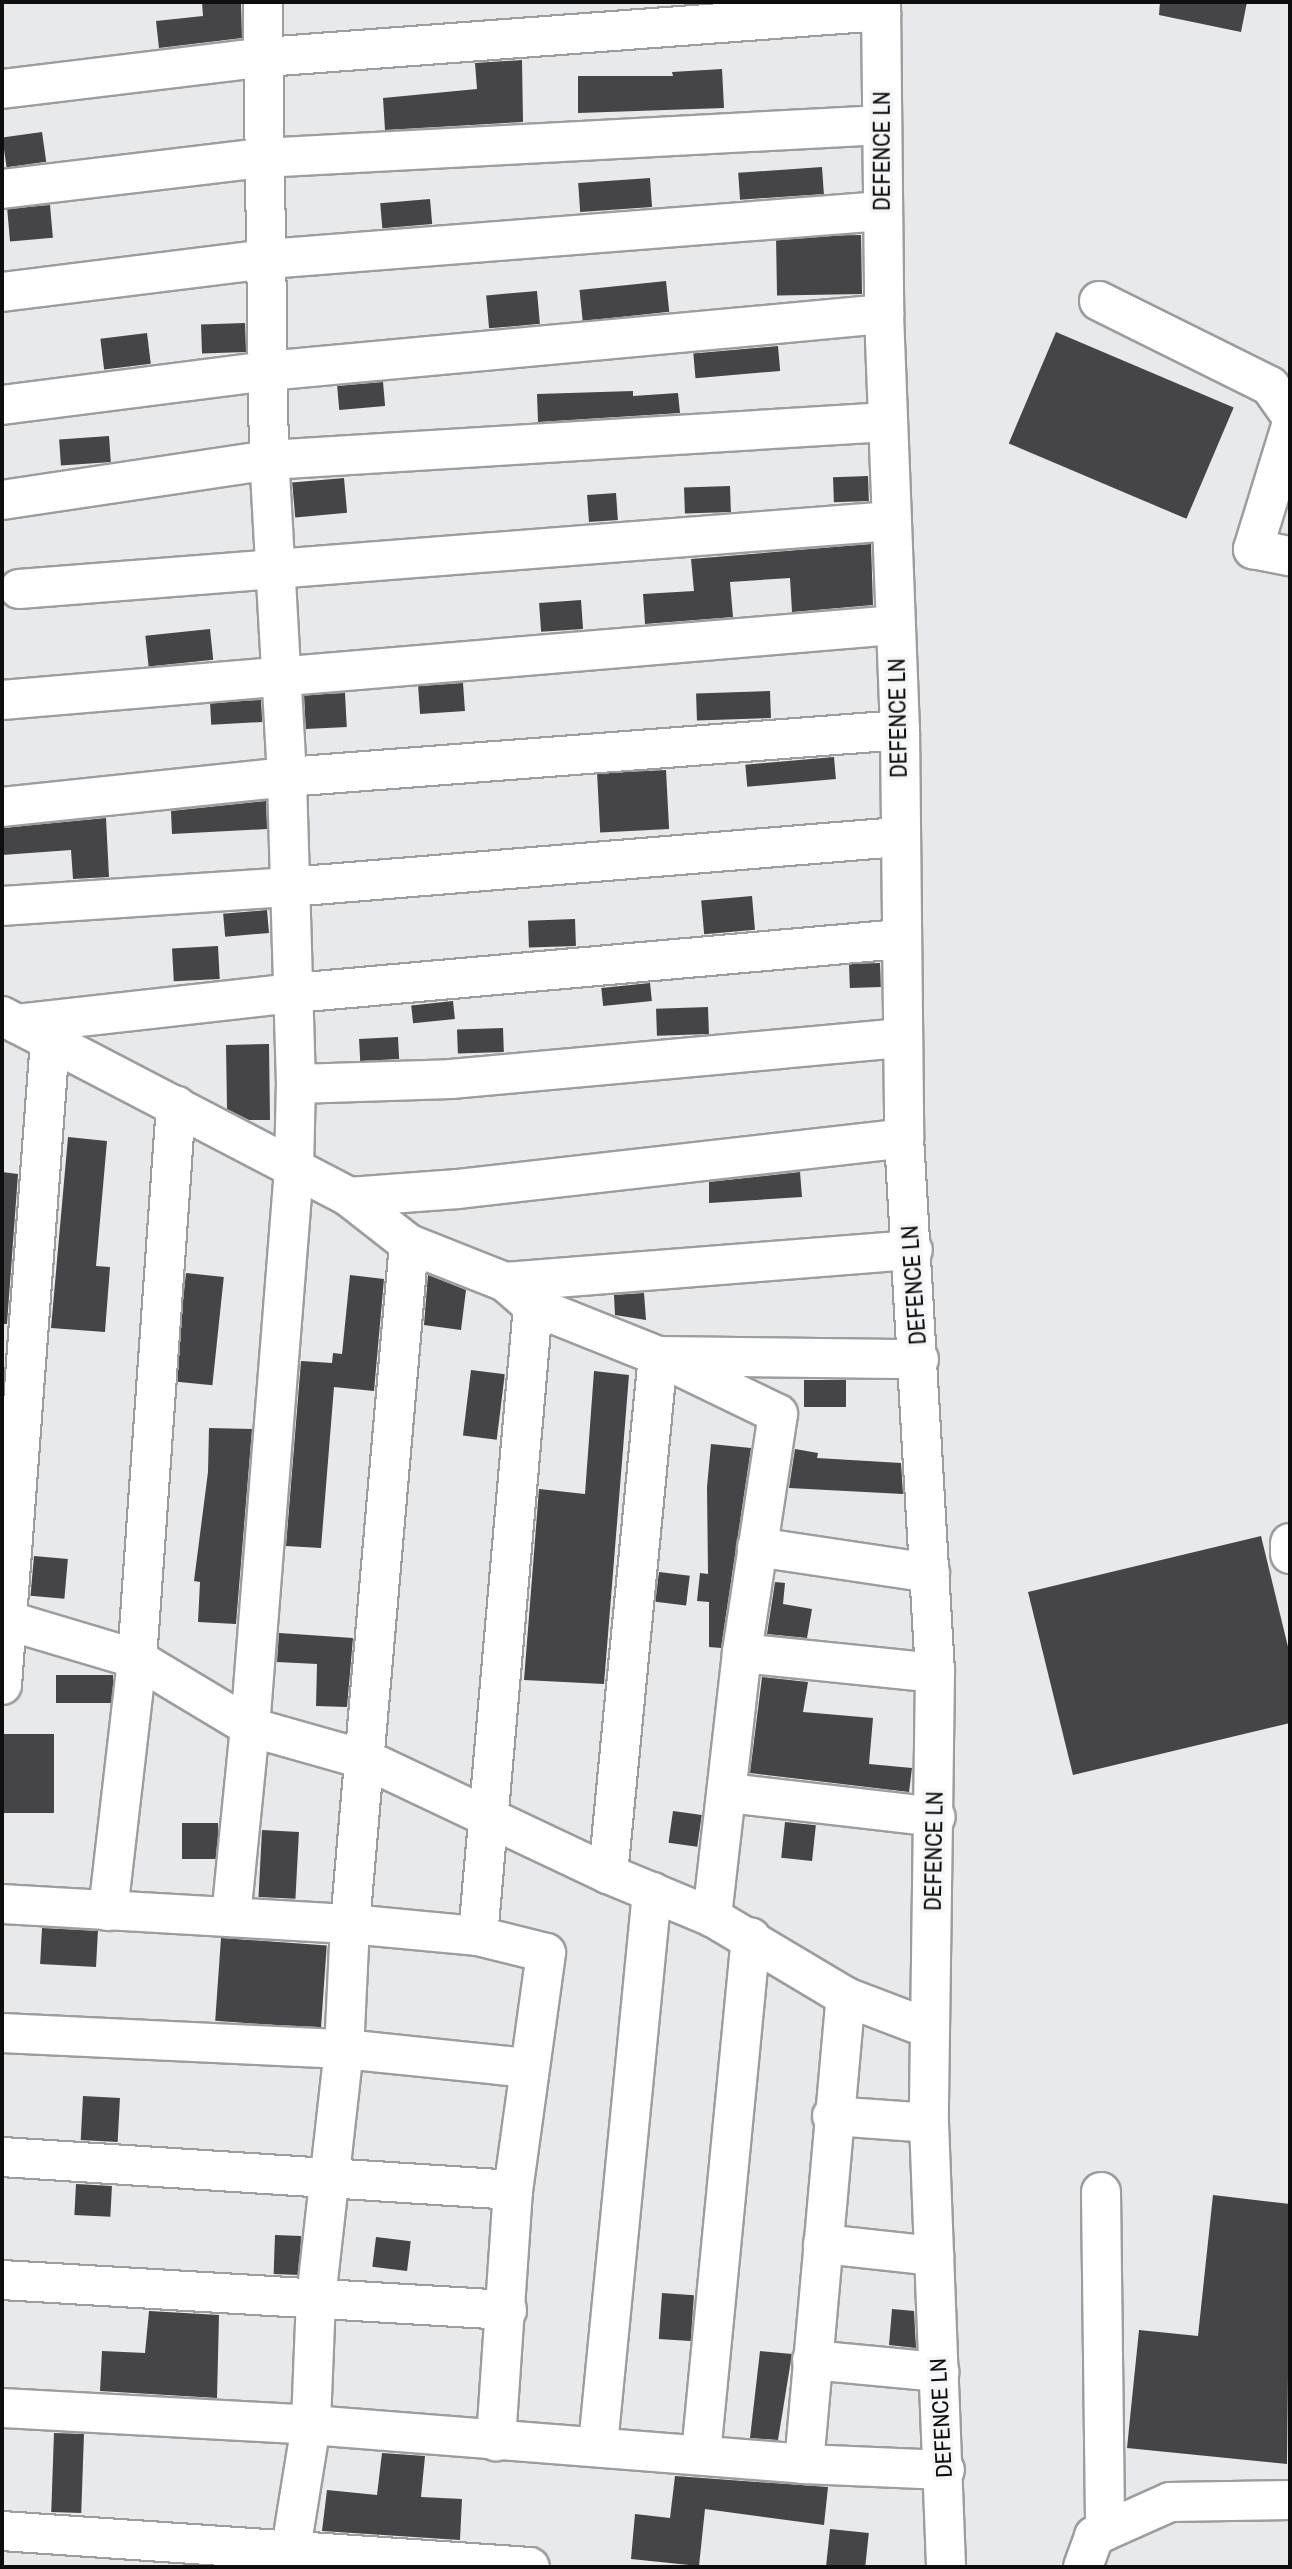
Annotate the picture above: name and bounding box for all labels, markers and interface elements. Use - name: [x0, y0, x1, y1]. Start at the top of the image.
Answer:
- street label: DEFENCE LN: [868, 91, 896, 211]
- street label: DEFENCE LN: [883, 658, 913, 778]
- street label: DEFENCE LN: [896, 1224, 932, 1346]
- street label: DEFENCE LN: [919, 1791, 949, 1911]
- street label: DEFENCE LN: [924, 2358, 958, 2478]

